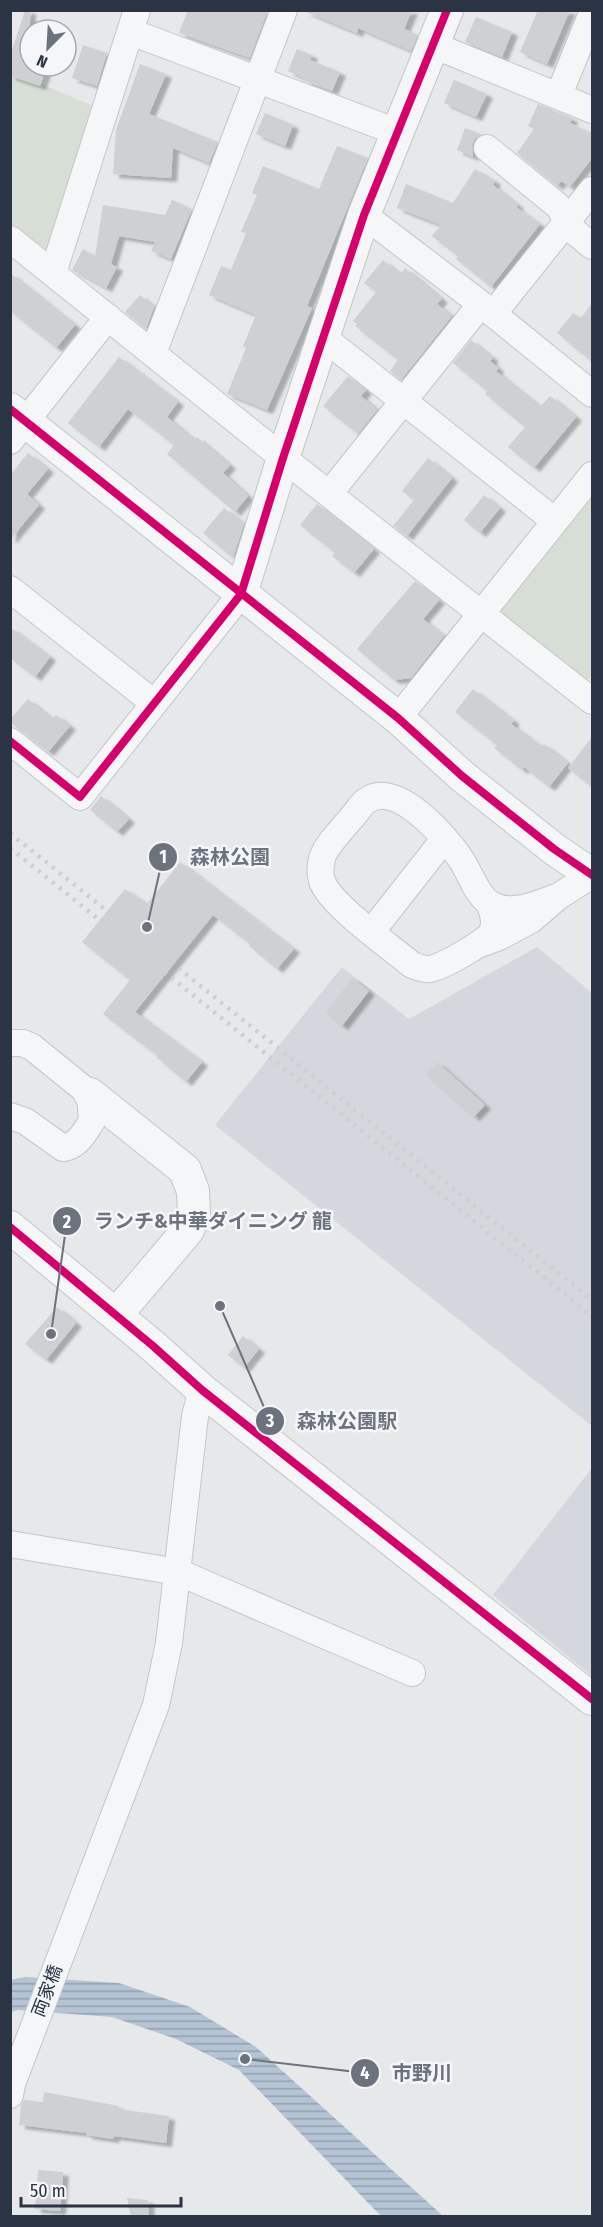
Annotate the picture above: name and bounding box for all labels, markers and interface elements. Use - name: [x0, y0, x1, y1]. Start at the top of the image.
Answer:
- north arrow: [18, 18, 78, 78]
- text: N: [34, 51, 50, 72]
- callout: 森林公園: [148, 838, 282, 876]
- text: 森林公園: [190, 845, 270, 869]
- text: 1: [159, 846, 167, 868]
- callout: ランチ&中華ダイニング 龍: [52, 1202, 344, 1240]
- text: ランチ&中華ダイニング 龍: [94, 1209, 332, 1233]
- text: 2: [62, 1211, 71, 1233]
- callout: 森林公園駅: [255, 1402, 409, 1440]
- text: 森林公園駅: [297, 1409, 397, 1433]
- text: 3: [265, 1410, 275, 1432]
- street label: 両家橋: [27, 1962, 67, 2020]
- callout: 市野川: [350, 2054, 464, 2092]
- text: 市野川: [392, 2061, 452, 2085]
- text: 4: [360, 2062, 370, 2084]
- scale bar: [21, 2170, 182, 2208]
- text: 50 m: [30, 2180, 66, 2202]

